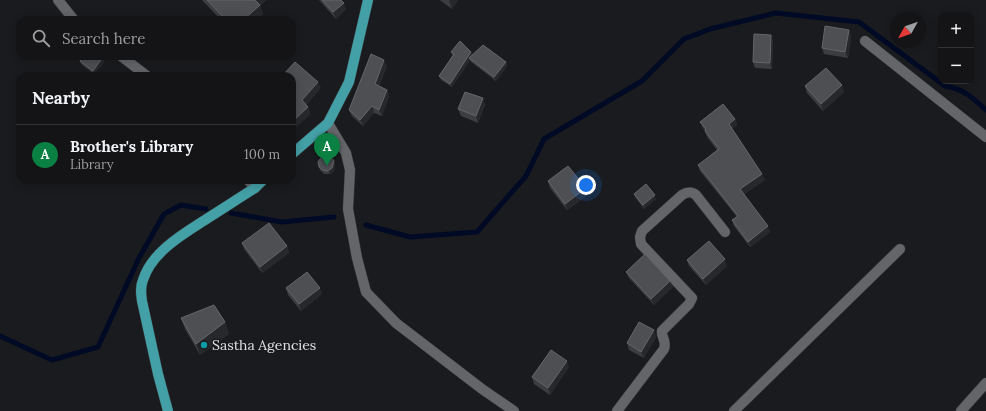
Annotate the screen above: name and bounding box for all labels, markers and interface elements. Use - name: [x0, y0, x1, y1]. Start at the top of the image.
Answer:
- north arrow: [890, 12, 926, 48]
- map controls: [938, 12, 974, 84]
- button: +: [938, 12, 974, 48]
- search box: [16, 16, 296, 60]
- icon: search: [30, 27, 52, 49]
- text: Search here: [62, 29, 145, 48]
- button: −: [938, 48, 974, 84]
- text: Nearby: [32, 87, 90, 109]
- pin: A: [314, 133, 340, 166]
- text: Brother's Library: [70, 137, 193, 156]
- text: A: [41, 146, 49, 163]
- text: 100 m: [244, 146, 280, 163]
- text: Library: [70, 156, 114, 173]
- your location: [576, 175, 596, 195]
- place label: Sastha Agencies: [212, 336, 316, 354]
- marker: Sastha Agencies: [199, 340, 209, 350]

